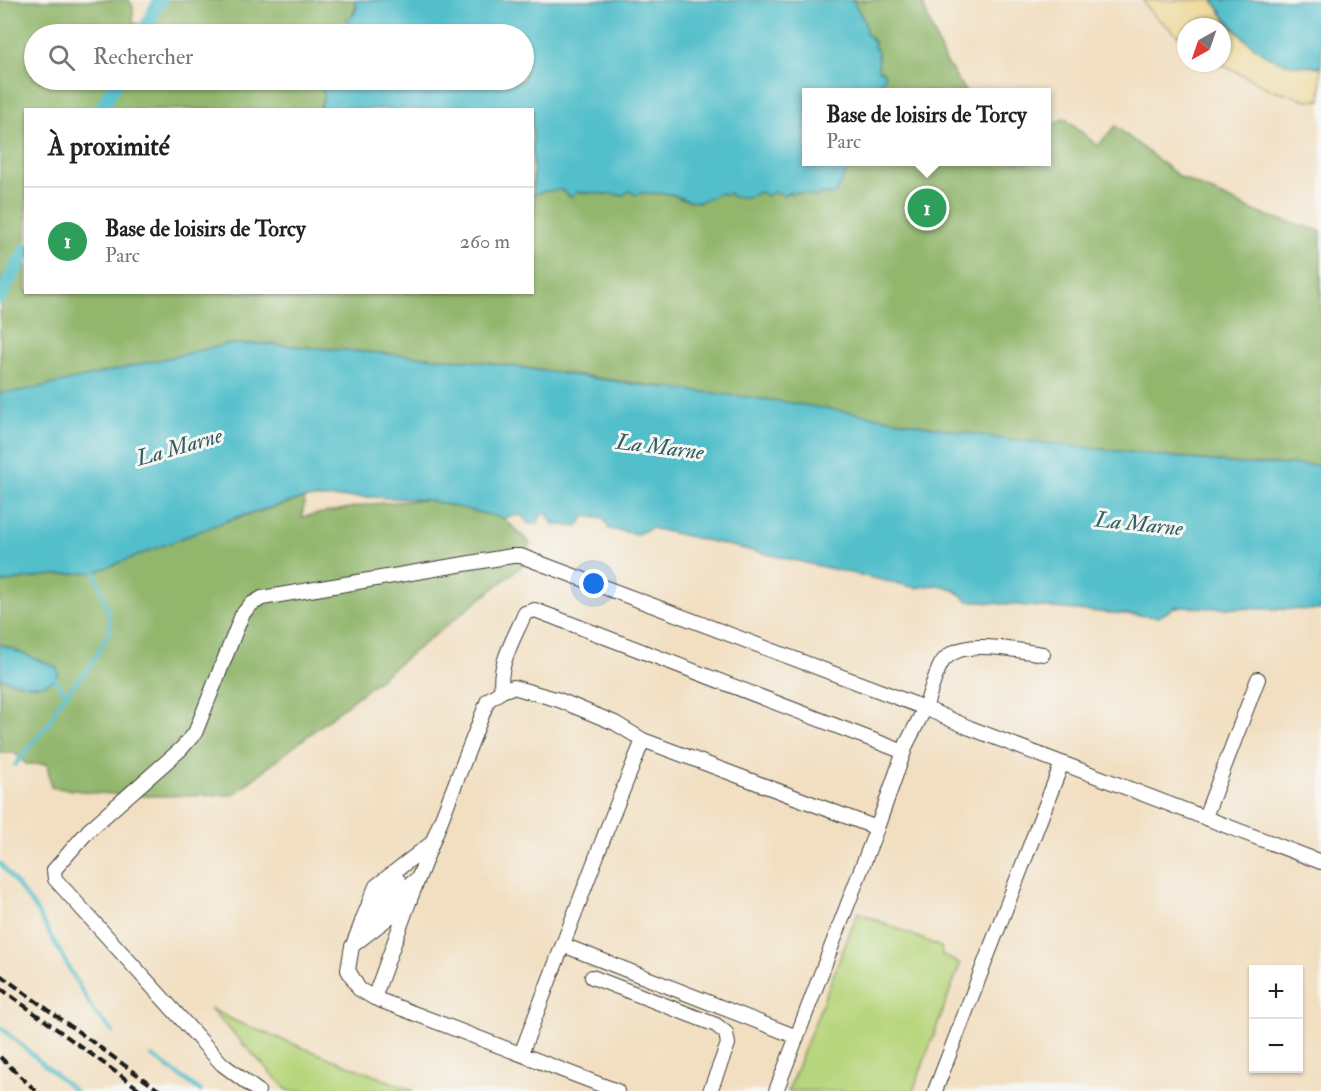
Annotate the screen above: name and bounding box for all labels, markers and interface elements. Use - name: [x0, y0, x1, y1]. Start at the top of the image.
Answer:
- north arrow: [1177, 18, 1231, 72]
- search box: [24, 24, 534, 90]
- icon: search: [45, 41, 78, 74]
- text: Rechercher: [93, 43, 193, 71]
- popup: [802, 88, 1051, 166]
- text: Base de loisirs de Torcy: [826, 101, 1027, 129]
- text: Parc: [826, 129, 861, 154]
- text: À proximité: [48, 131, 170, 163]
- pin: 1: [908, 186, 946, 230]
- text: Base de loisirs de Torcy: [105, 215, 306, 243]
- text: 1: [64, 229, 71, 254]
- text: 260 m: [460, 229, 510, 254]
- text: Parc: [105, 243, 140, 268]
- water label: La Marne: [132, 421, 226, 473]
- water label: La Marne: [613, 428, 706, 466]
- water label: La Marne: [1093, 505, 1185, 543]
- your location: [579, 569, 608, 598]
- map controls: [1249, 965, 1303, 1073]
- button: +: [1249, 965, 1303, 1019]
- button: −: [1249, 1019, 1303, 1073]

